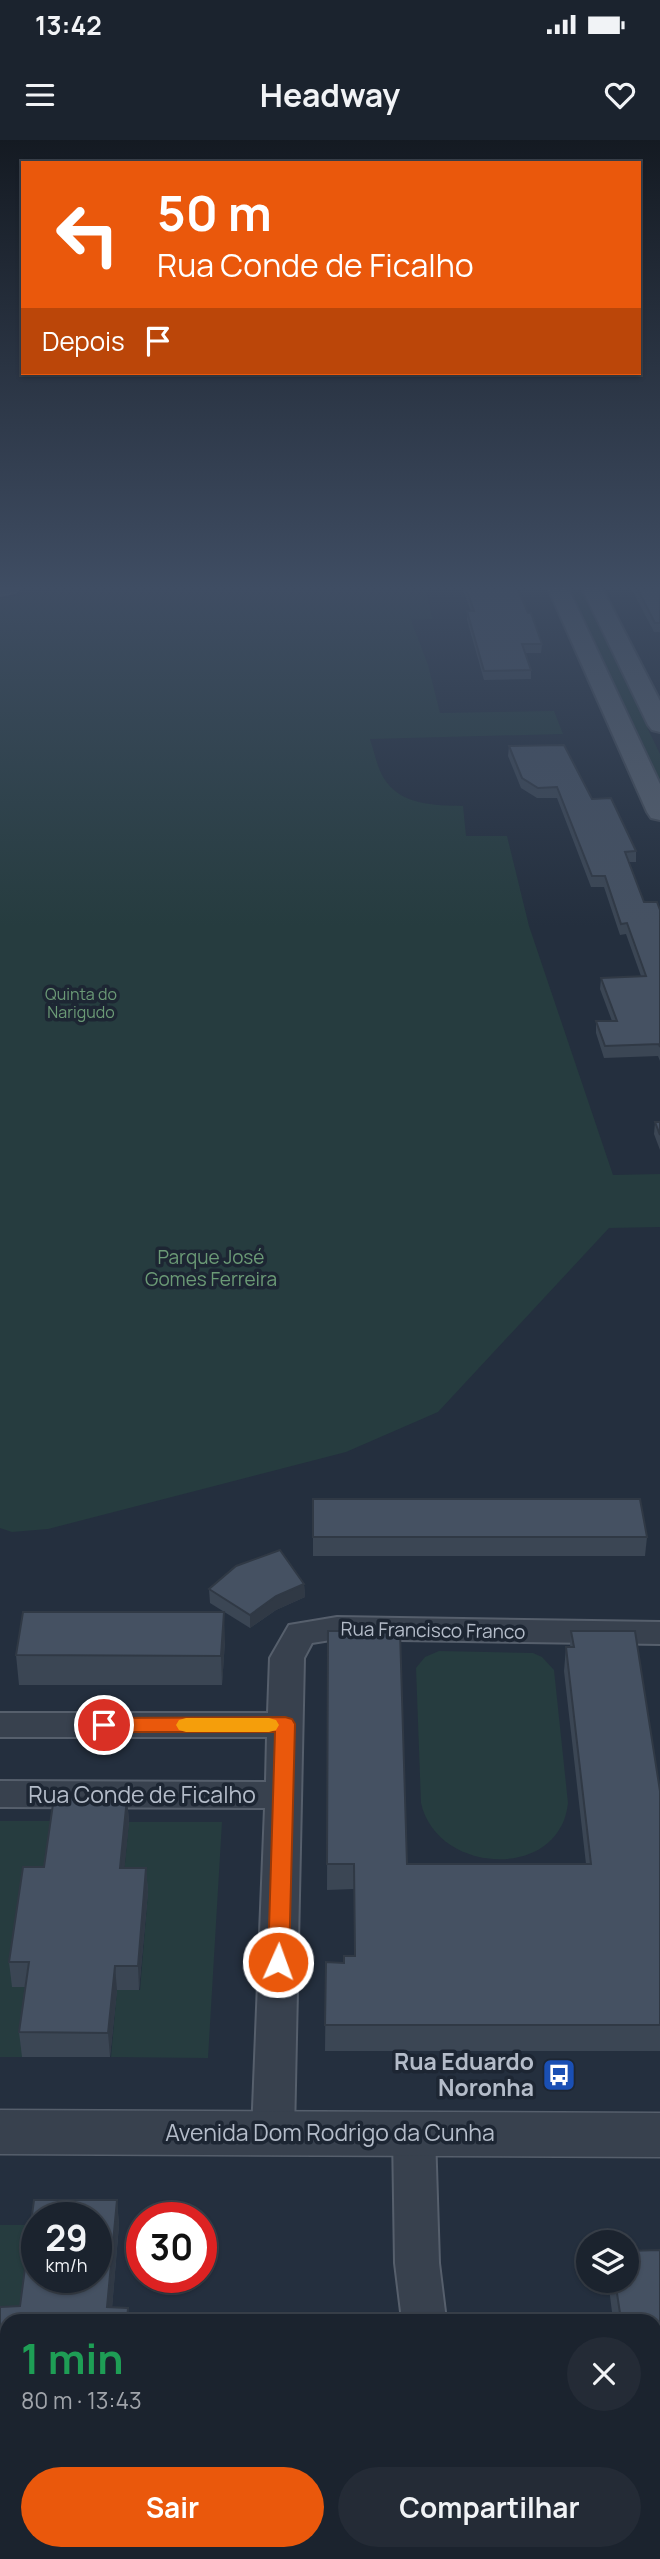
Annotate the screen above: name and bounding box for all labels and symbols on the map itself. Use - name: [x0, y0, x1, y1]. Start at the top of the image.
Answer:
- park label: Quinta do Narigudo: [45, 983, 117, 1023]
- park label: Parque José Gomes Ferreira: [145, 1244, 277, 1292]
- street label: Rua Francisco Franco: [340, 1615, 526, 1645]
- pin: [74, 1695, 134, 1755]
- street label: Rua Conde de Ficalho: [28, 1778, 256, 1810]
- position arrow: [241, 1925, 315, 1999]
- place label: Rua Eduardo Noronha: [394, 2045, 534, 2103]
- bus stop icon: Rua Eduardo Noronha: [540, 2056, 578, 2094]
- street label: Avenida Dom Rodrigo da Cunha: [165, 2116, 495, 2148]
- speed limit sign: 30: [126, 2202, 217, 2293]

